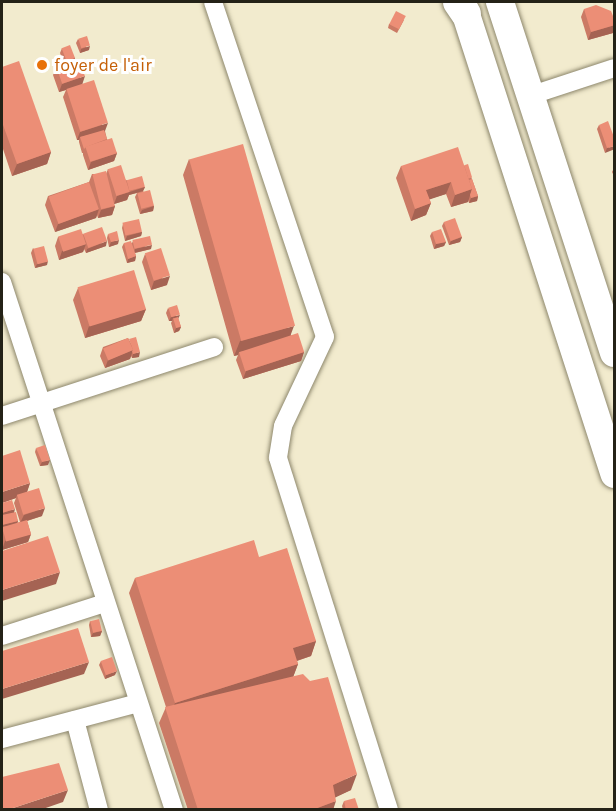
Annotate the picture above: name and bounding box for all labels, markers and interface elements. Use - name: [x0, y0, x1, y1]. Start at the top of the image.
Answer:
- place label: foyer de l'air: [54, 54, 152, 76]
- marker: foyer de l'air: [35, 58, 49, 72]

